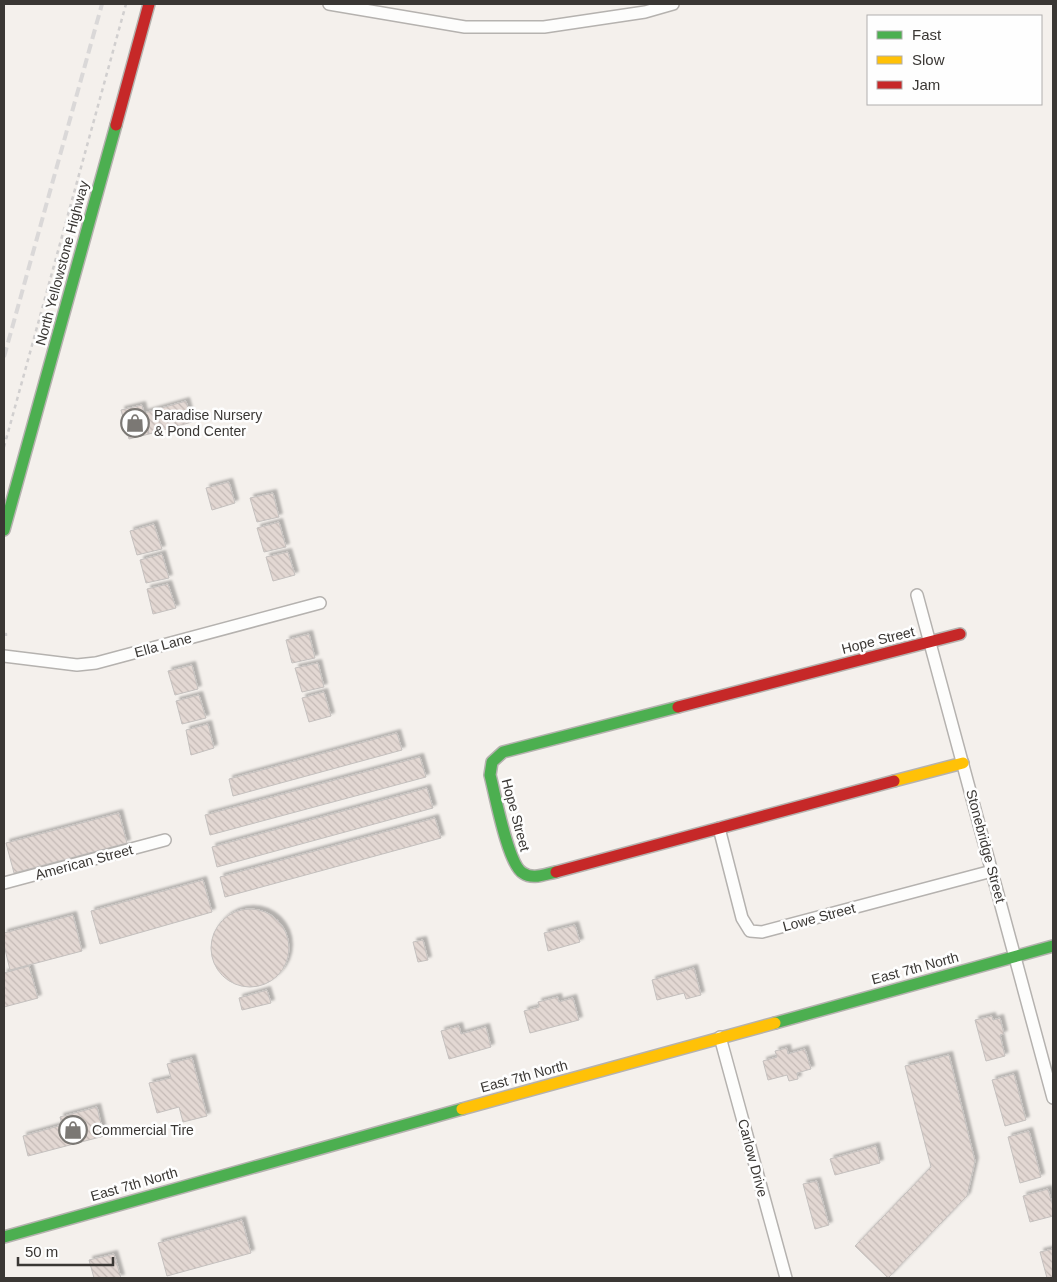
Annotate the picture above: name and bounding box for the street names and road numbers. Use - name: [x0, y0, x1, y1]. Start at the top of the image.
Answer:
- street label: North Yellowstone Highway: [32, 179, 92, 347]
- street label: Hope Street: [840, 623, 916, 657]
- street label: Ella Lane: [133, 630, 193, 660]
- street label: Hope Street: [499, 777, 533, 853]
- street label: Stonebridge Street: [963, 788, 1009, 905]
- street label: American Street: [33, 841, 135, 883]
- street label: Lowe Street: [781, 900, 857, 934]
- street label: East 7th North: [870, 949, 960, 987]
- street label: East 7th North: [479, 1057, 569, 1095]
- street label: Carlow Drive: [735, 1117, 771, 1199]
- street label: East 7th North: [89, 1164, 179, 1204]

